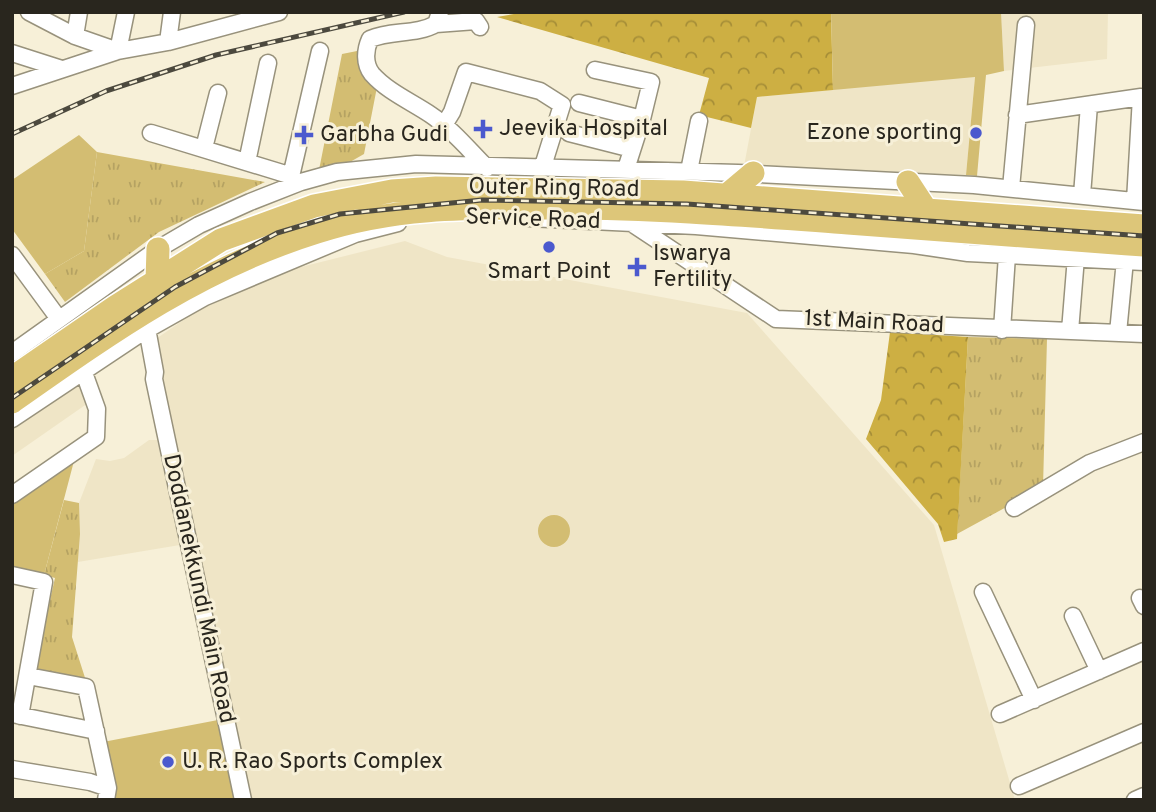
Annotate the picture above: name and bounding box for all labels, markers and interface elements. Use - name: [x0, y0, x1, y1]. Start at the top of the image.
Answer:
- place label: Jeevika Hospital: [499, 115, 668, 144]
- marker: Jeevika Hospital: [473, 119, 493, 139]
- place label: Ezone sporting: [807, 119, 962, 148]
- place label: Garbha Gudi: [320, 121, 448, 150]
- marker: Garbha Gudi: [294, 125, 314, 145]
- marker: Ezone sporting: [968, 125, 984, 141]
- street label: Outer Ring Road: [468, 173, 640, 205]
- street label: Service Road: [465, 203, 601, 237]
- marker: Smart Point: [541, 239, 557, 255]
- place label: Iswarya Fertility: [653, 240, 732, 295]
- marker: Iswarya Fertility: [627, 257, 647, 277]
- place label: Smart Point: [487, 258, 611, 287]
- street label: 1st Main Road: [803, 305, 945, 341]
- street label: Doddanekkundi Main Road: [155, 452, 241, 726]
- place label: U. R. Rao Sports Complex: [182, 748, 443, 777]
- marker: U. R. Rao Sports Complex: [160, 754, 176, 770]

